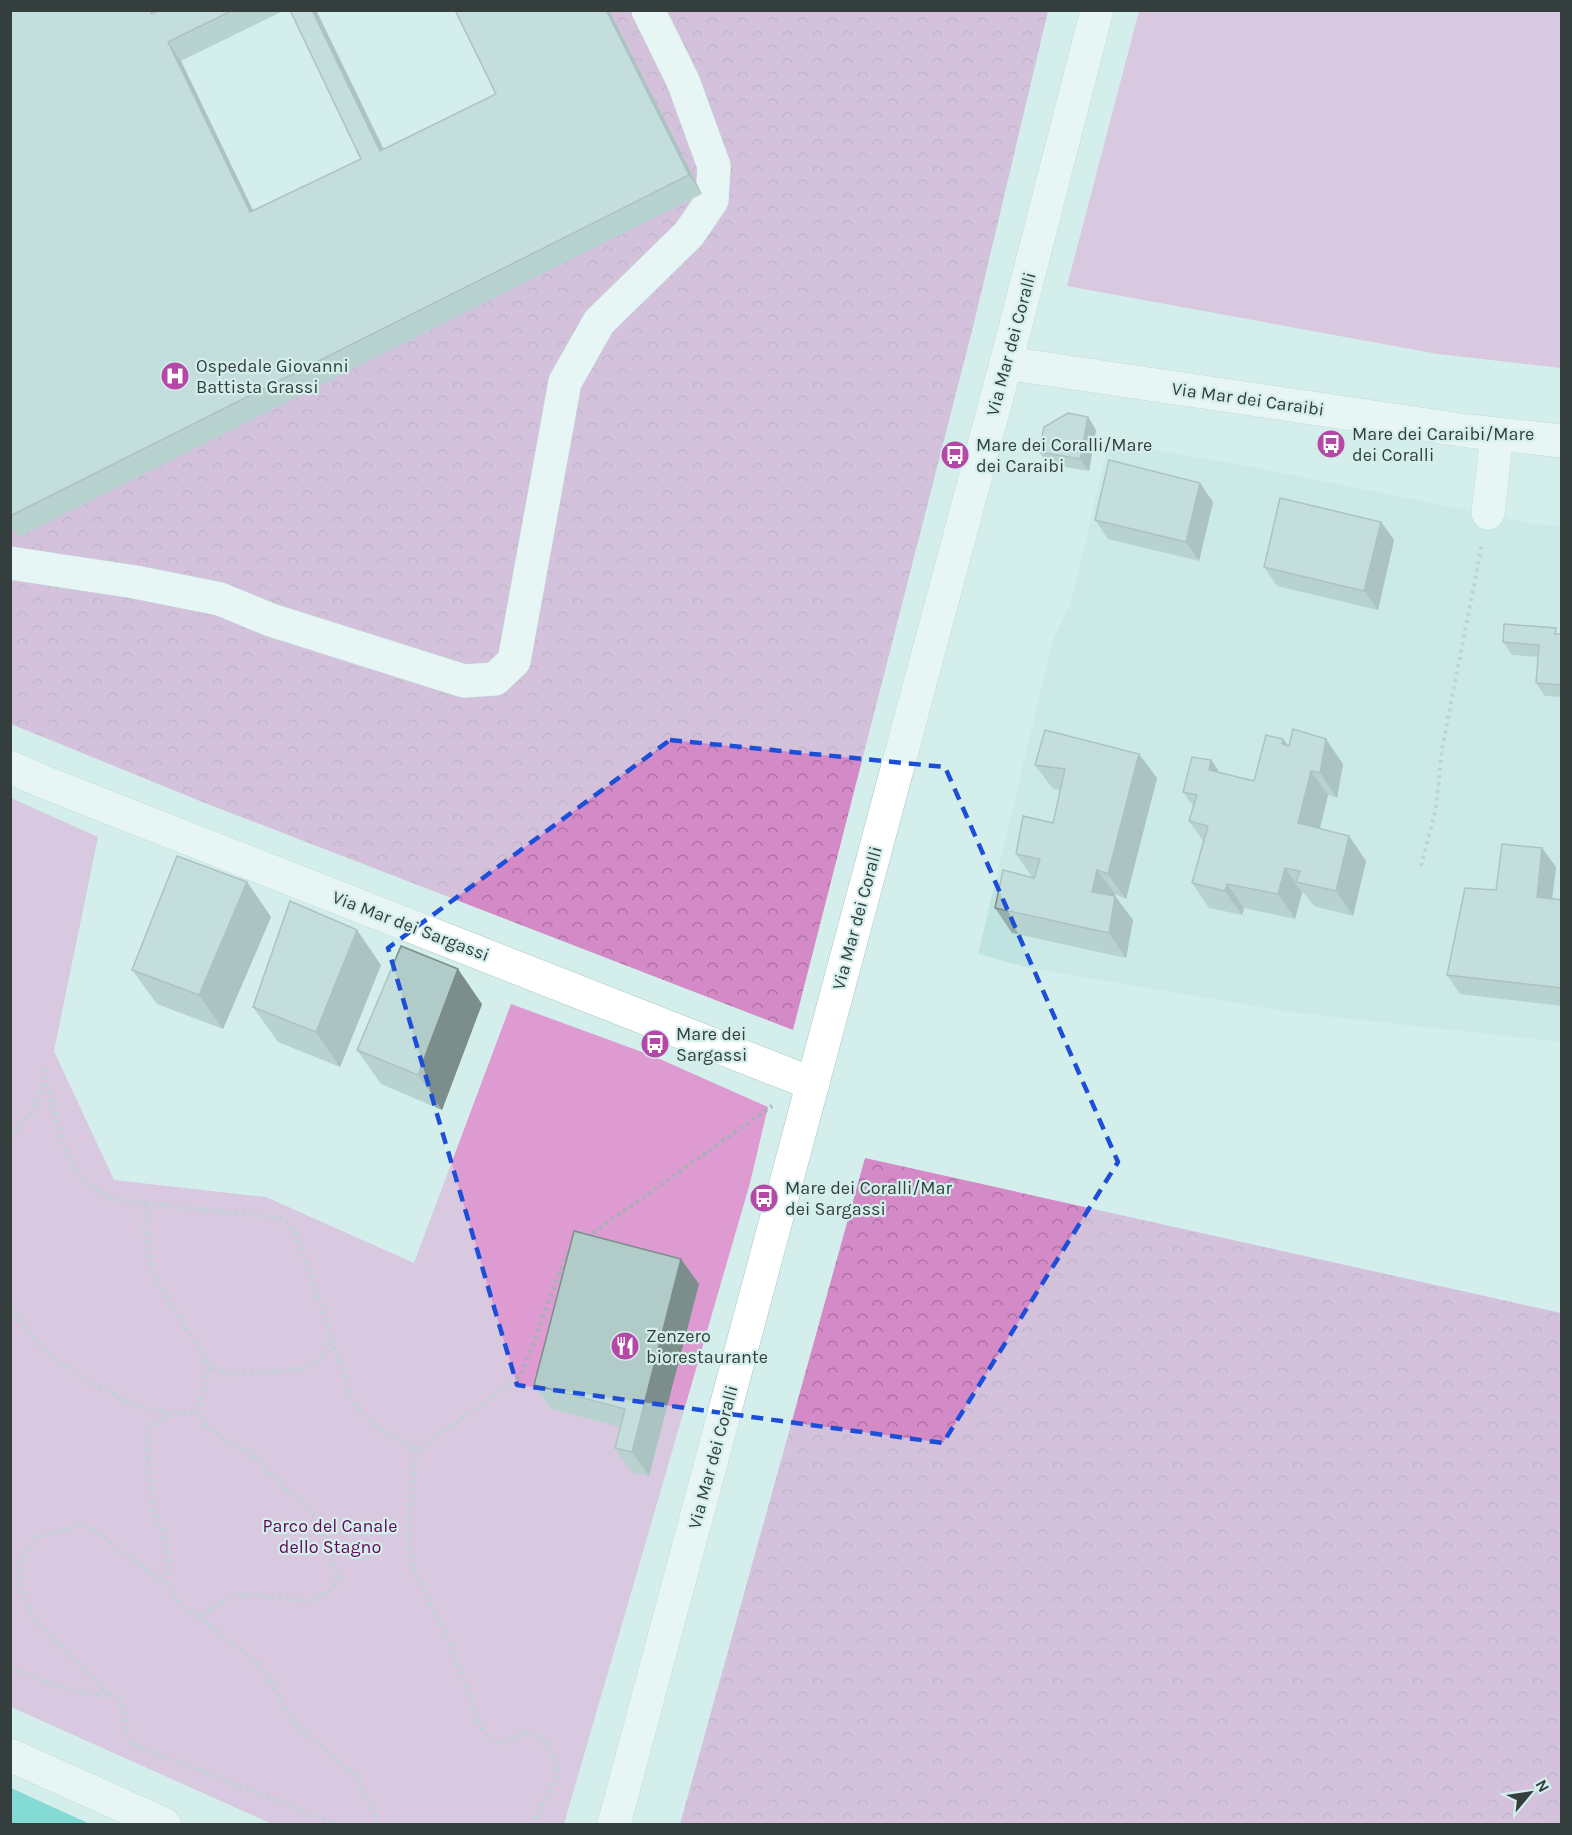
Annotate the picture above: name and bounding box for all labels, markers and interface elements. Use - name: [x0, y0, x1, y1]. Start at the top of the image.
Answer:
- street label: Via Mar dei Coralli: [981, 270, 1041, 418]
- place label: Ospedale Giovanni Battista Grassi: [196, 355, 349, 398]
- hospital icon: Ospedale Giovanni Battista Grassi: [159, 360, 191, 392]
- street label: Via Mar dei Caraibi: [1170, 377, 1326, 421]
- place label: Mare dei Caraibi/Mare dei Coralli: [1352, 423, 1534, 466]
- bus stop icon: Mare dei Caraibi/Mare dei Coralli: [1315, 428, 1347, 460]
- place label: Mare dei Coralli/Mare dei Caraibi: [976, 434, 1152, 477]
- bus stop icon: Mare dei Coralli/Mare dei Caraibi: [939, 439, 971, 471]
- street label: Via Mar dei Coralli: [827, 844, 887, 992]
- street label: Via Mar dei Sargassi: [329, 886, 493, 966]
- place label: Mare dei Sargassi: [676, 1023, 747, 1066]
- bus stop icon: Mare dei Sargassi: [639, 1028, 671, 1060]
- place label: Mare dei Coralli/Mar dei Sargassi: [785, 1177, 952, 1220]
- bus stop icon: Mare dei Coralli/Mar dei Sargassi: [748, 1182, 780, 1214]
- place label: Zenzero biorestaurante: [646, 1325, 768, 1368]
- restaurant icon: Zenzero biorestaurante: [609, 1330, 641, 1362]
- street label: Via Mar dei Coralli: [683, 1383, 743, 1531]
- park label: Parco del Canale dello Stagno: [262, 1515, 398, 1558]
- north arrow: [1500, 1763, 1560, 1823]
- text: N: [1532, 1776, 1554, 1796]

